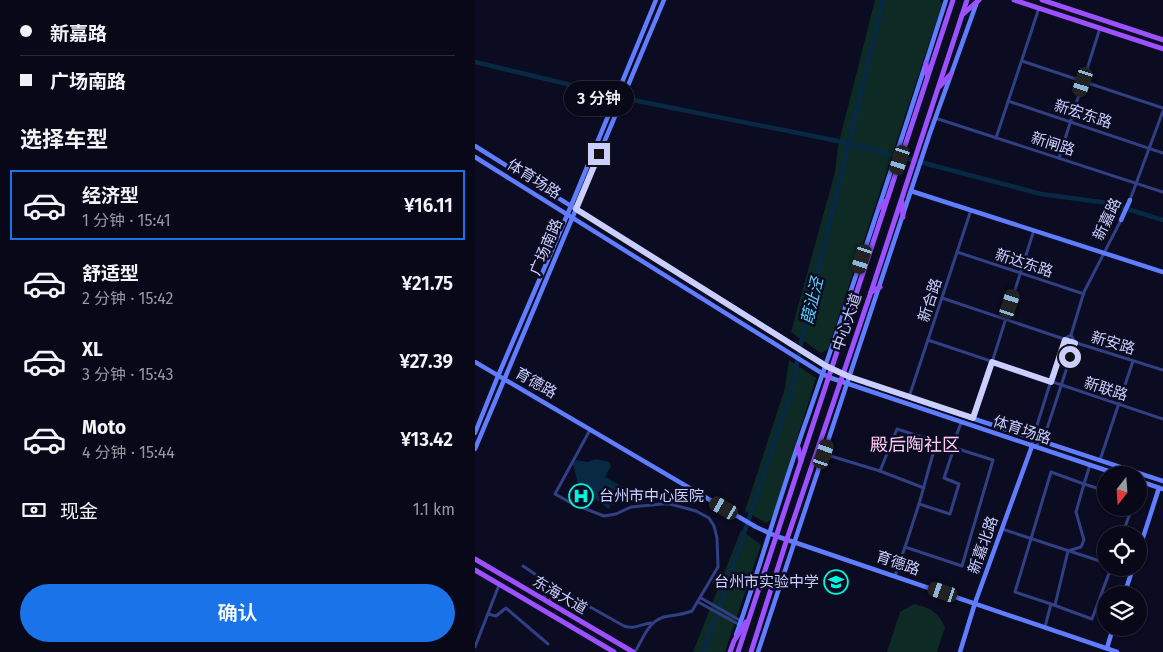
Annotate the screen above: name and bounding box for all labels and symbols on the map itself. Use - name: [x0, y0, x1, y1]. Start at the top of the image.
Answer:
- car: [1071, 65, 1094, 99]
- callout: 3 分钟: [564, 82, 634, 116]
- street label: 新宏东路: [1052, 96, 1114, 132]
- street label: 新闸路: [1029, 128, 1077, 160]
- route end: [588, 143, 610, 165]
- car: [888, 143, 911, 177]
- street label: 体育场路: [504, 155, 564, 203]
- street label: 新嘉路: [1089, 195, 1125, 243]
- street label: 广场南路: [526, 216, 566, 278]
- car: [850, 242, 873, 276]
- street label: 新达东路: [993, 245, 1055, 281]
- water label: 葭沚泾: [797, 274, 827, 327]
- street label: 新合路: [914, 276, 946, 324]
- car: [998, 287, 1021, 321]
- street label: 中心大道: [829, 291, 865, 353]
- street label: 新安路: [1089, 328, 1137, 358]
- route start: [1059, 346, 1081, 368]
- street label: 育德路: [512, 364, 560, 402]
- street label: 新联路: [1082, 373, 1130, 405]
- street label: 体育场路: [991, 412, 1053, 448]
- district label: 殿后陶社区: [870, 434, 960, 456]
- car: [812, 437, 835, 471]
- north arrow: [1097, 466, 1147, 516]
- hospital icon: 台州市中心医院: [568, 483, 594, 509]
- place label: 台州市中心医院: [599, 487, 704, 505]
- car: [707, 494, 740, 522]
- street label: 新嘉北路: [964, 514, 1002, 576]
- street label: 育德路: [874, 547, 922, 579]
- school or university icon: 台州市实验中学: [823, 569, 849, 595]
- street label: 东海大道: [530, 572, 590, 618]
- place label: 台州市实验中学: [714, 573, 819, 591]
- car: [926, 580, 959, 604]

